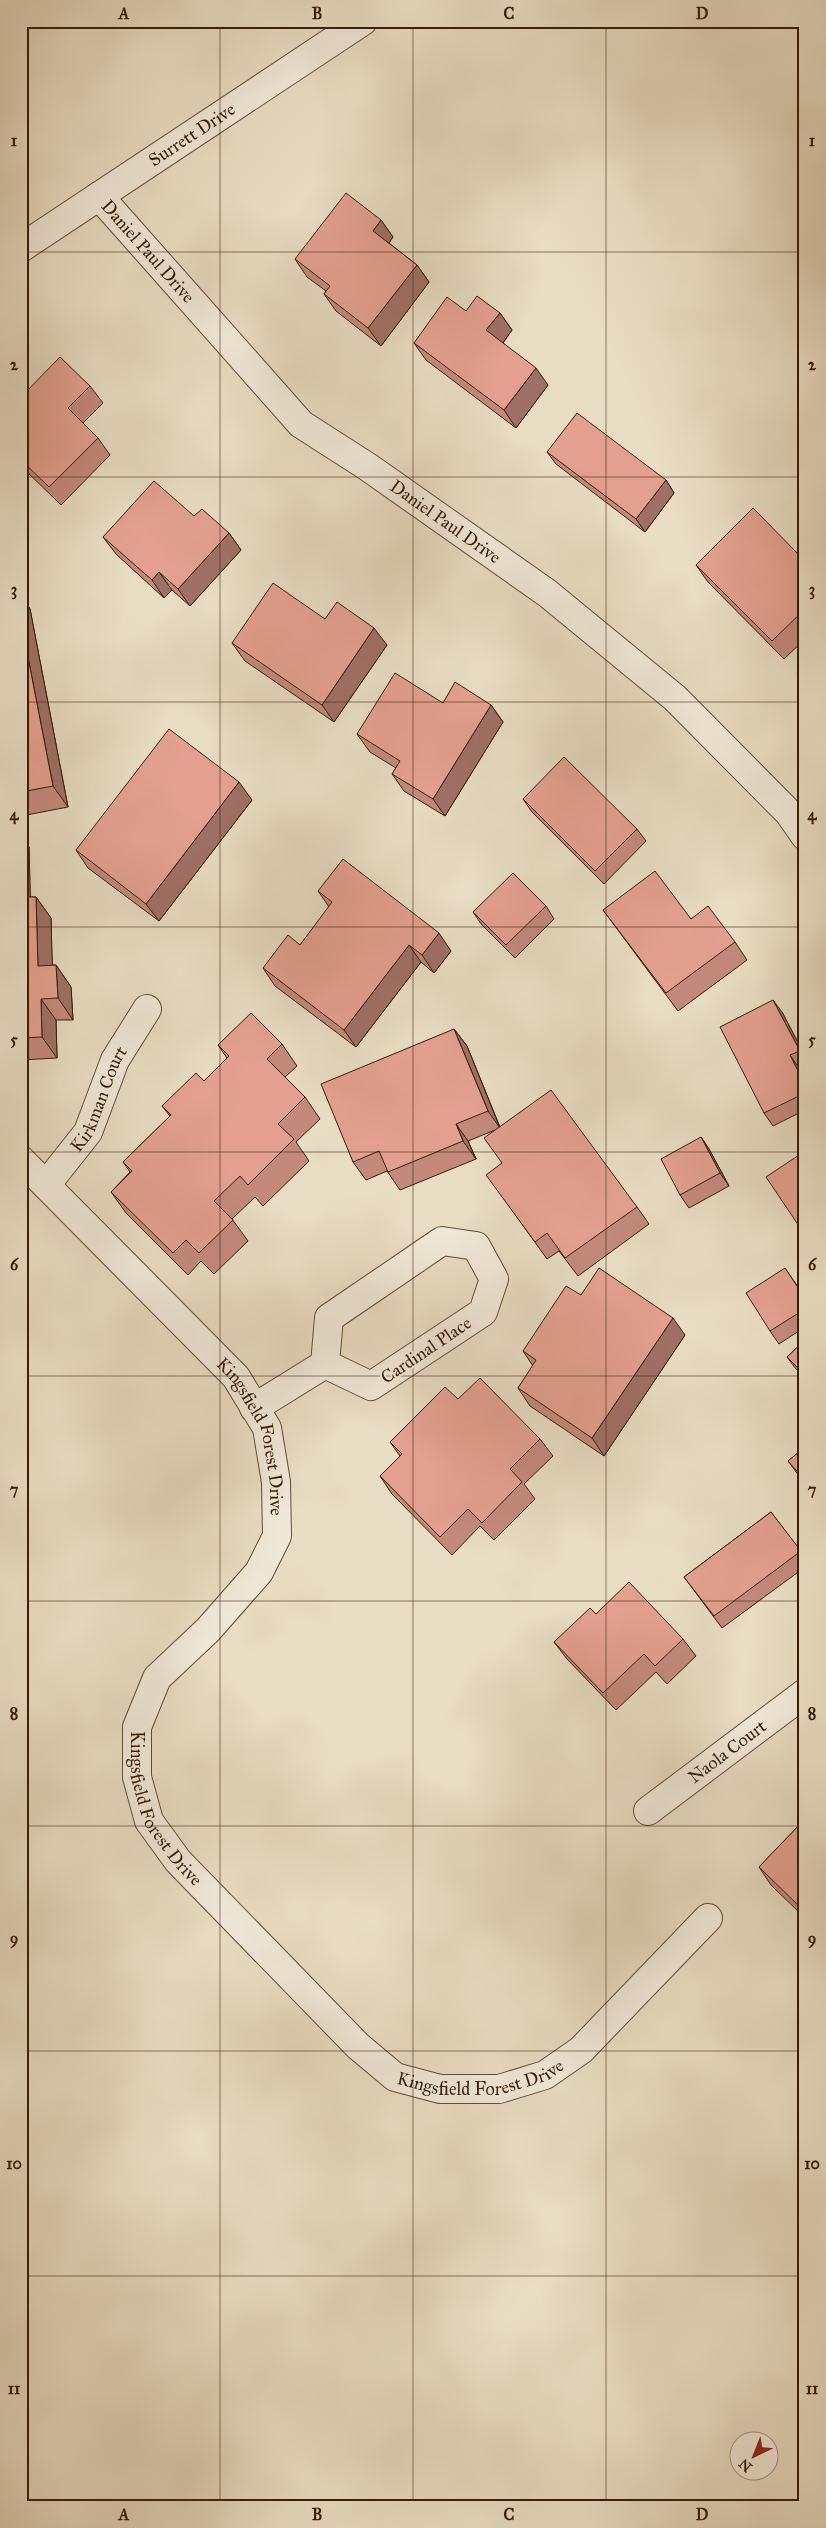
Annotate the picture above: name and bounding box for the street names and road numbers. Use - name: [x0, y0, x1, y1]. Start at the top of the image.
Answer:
- street label: Surrett Drive: [144, 98, 239, 171]
- street label: Daniel Paul Drive: [97, 195, 200, 307]
- street label: Daniel Paul Drive: [386, 475, 505, 568]
- street label: Kirkman Court: [66, 1042, 132, 1156]
- street label: Cardinal Place: [377, 1312, 475, 1388]
- street label: Kingsfield Forest Drive: [212, 1353, 288, 1516]
- street label: Naola Court: [684, 1715, 771, 1788]
- street label: Kingsfield Forest Drive: [125, 1731, 207, 1890]
- street label: Kingsfield Forest Drive: [395, 2054, 568, 2100]

